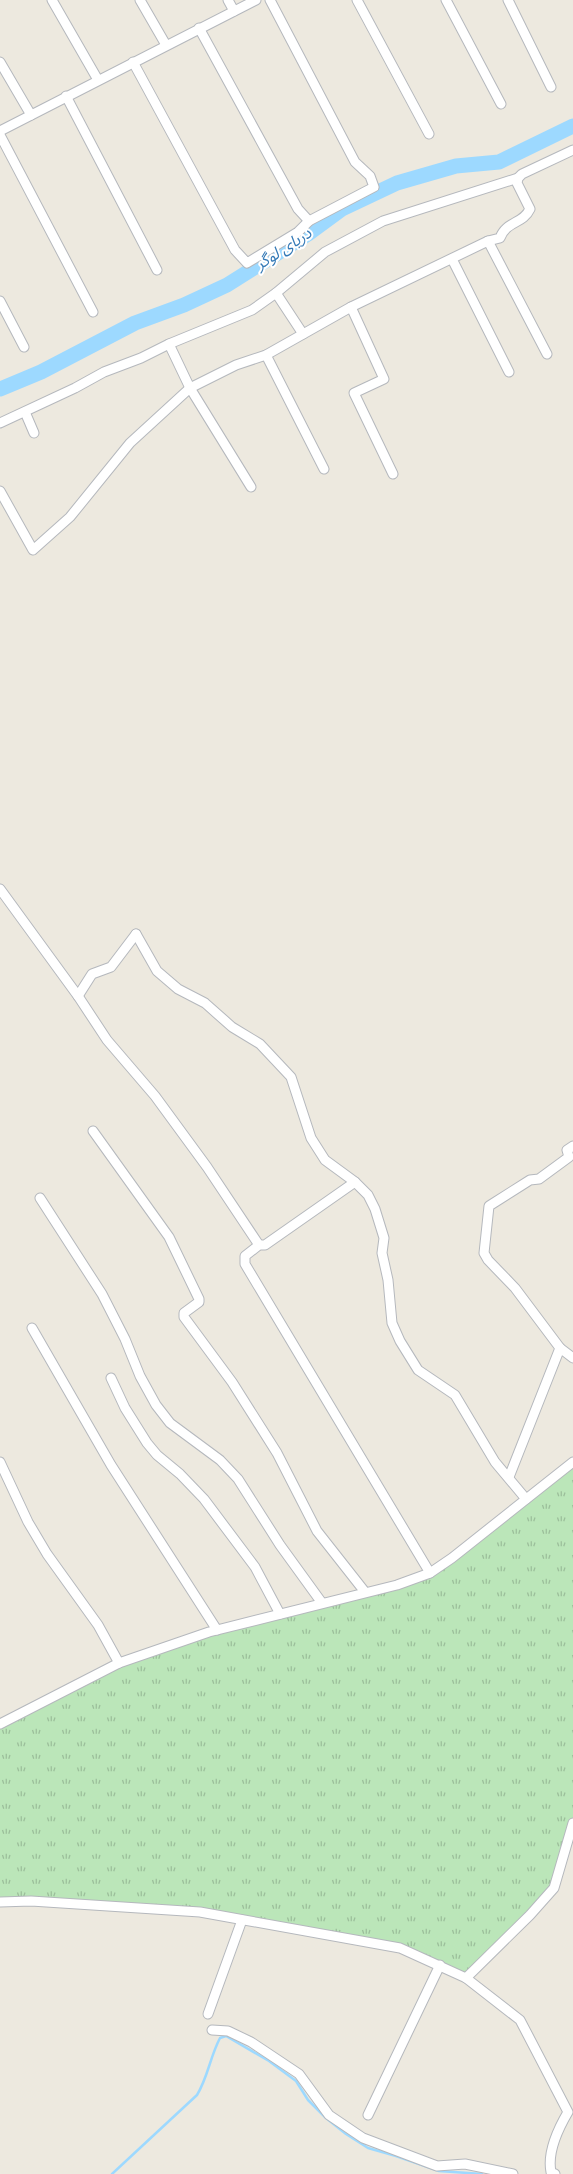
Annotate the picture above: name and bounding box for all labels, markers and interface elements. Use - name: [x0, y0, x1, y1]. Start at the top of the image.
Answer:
- water label: دریای لوگر: [250, 223, 315, 275]

